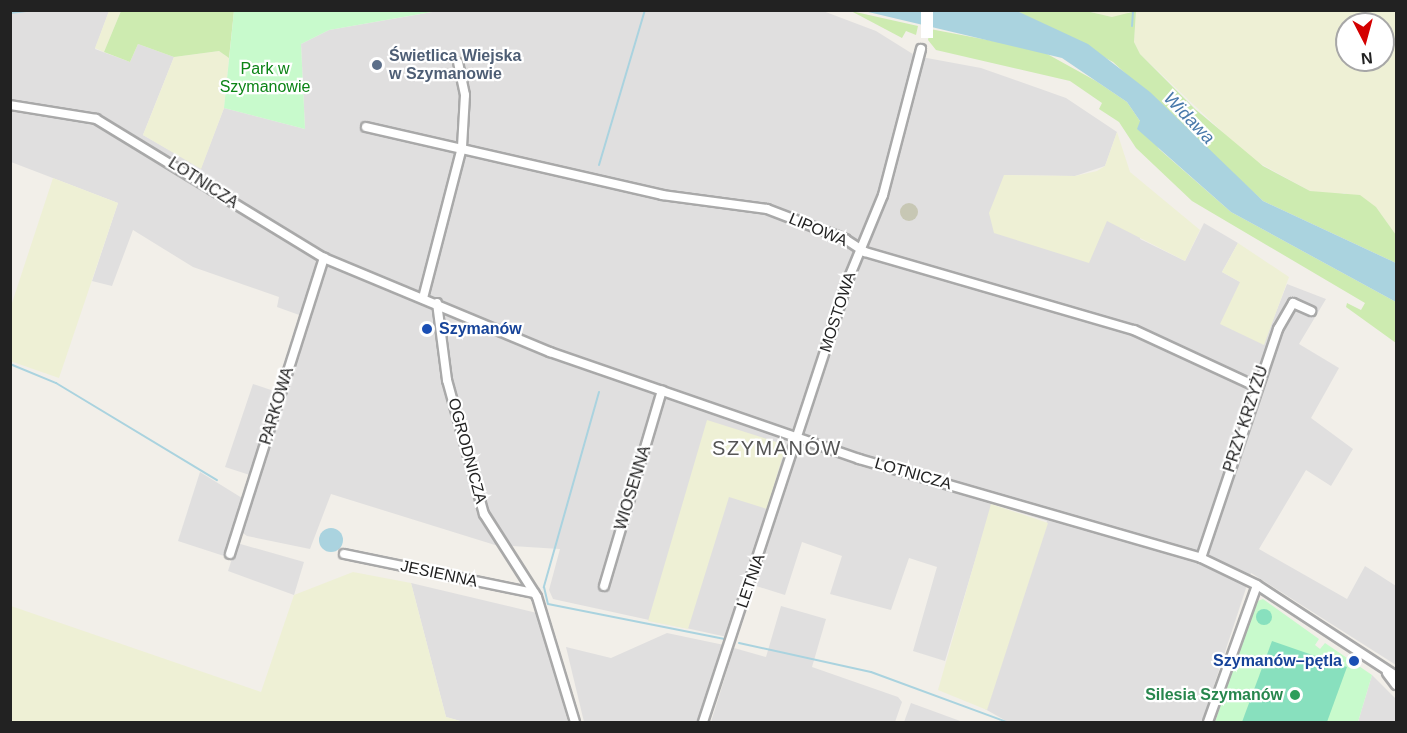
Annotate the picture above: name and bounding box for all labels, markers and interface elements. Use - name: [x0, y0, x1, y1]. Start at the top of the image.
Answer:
- north arrow: [1335, 12, 1395, 72]
- place label: Świetlica Wiejska w Szymanowie: [389, 46, 521, 84]
- text: N: [1360, 49, 1373, 67]
- marker: Świetlica Wiejska w Szymanowie: [370, 58, 384, 72]
- park label: Park w Szymanowie: [220, 59, 310, 97]
- water label: Widawa: [1159, 88, 1219, 148]
- street label: LOTNICZA: [165, 153, 241, 213]
- street label: LIPOWA: [786, 209, 850, 251]
- street label: MOSTOWA: [816, 269, 860, 355]
- place label: Szymanów: [439, 319, 522, 339]
- marker: Szymanów: [420, 322, 434, 336]
- street label: PRZY KRZYŻU: [1220, 363, 1272, 475]
- street label: PARKOWA: [256, 365, 298, 447]
- street label: OGRODNICZA: [444, 396, 490, 506]
- district label: SZYMANÓW: [712, 436, 842, 460]
- street label: WIOSENNA: [611, 444, 655, 532]
- street label: LOTNICZA: [872, 454, 954, 494]
- street label: LETNIA: [733, 551, 769, 611]
- street label: JESIENNA: [399, 556, 479, 592]
- place label: Szymanów–pętla: [1213, 651, 1342, 671]
- marker: Szymanów–pętla: [1347, 654, 1361, 668]
- place label: Silesia Szymanów: [1145, 685, 1283, 705]
- marker: Silesia Szymanów: [1288, 688, 1302, 702]

